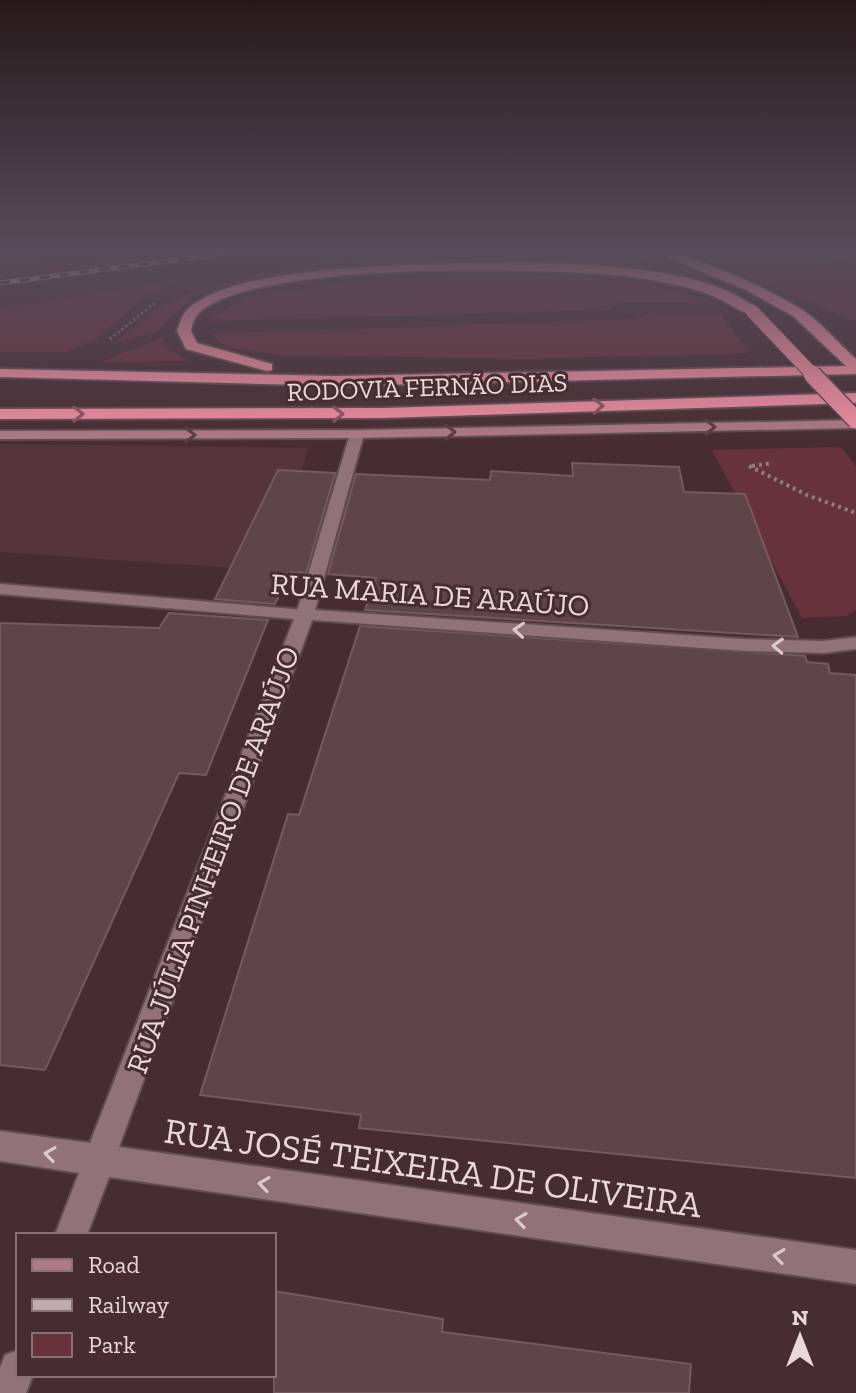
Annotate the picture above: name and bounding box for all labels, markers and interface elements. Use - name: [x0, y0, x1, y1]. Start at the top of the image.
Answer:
- street label: RODOVIA FERNÃO DIAS: [286, 366, 568, 408]
- one-way arrow: [592, 397, 605, 414]
- one-way arrow: [72, 405, 85, 423]
- one-way arrow: [332, 405, 345, 423]
- one-way arrow: [704, 418, 717, 435]
- one-way arrow: [444, 424, 457, 441]
- one-way arrow: [184, 426, 197, 444]
- street label: RUA MARIA DE ARAÚJO: [269, 566, 591, 624]
- one-way arrow: [512, 621, 525, 638]
- one-way arrow: [771, 637, 784, 654]
- street label: RUA JÚLIA PINHEIRO DE ARAÚJO: [119, 642, 307, 1078]
- street label: RUA JOSÉ TEIXEIRA DE OLIVEIRA: [162, 1108, 705, 1227]
- one-way arrow: [44, 1146, 57, 1163]
- one-way arrow: [257, 1176, 271, 1193]
- one-way arrow: [514, 1212, 528, 1229]
- legend: [16, 1233, 276, 1377]
- one-way arrow: [772, 1248, 786, 1265]
- text: Road: [88, 1250, 140, 1279]
- text: Railway: [88, 1290, 170, 1319]
- north arrow: [760, 1297, 840, 1377]
- text: N: [792, 1304, 809, 1331]
- text: Park: [88, 1330, 136, 1359]

